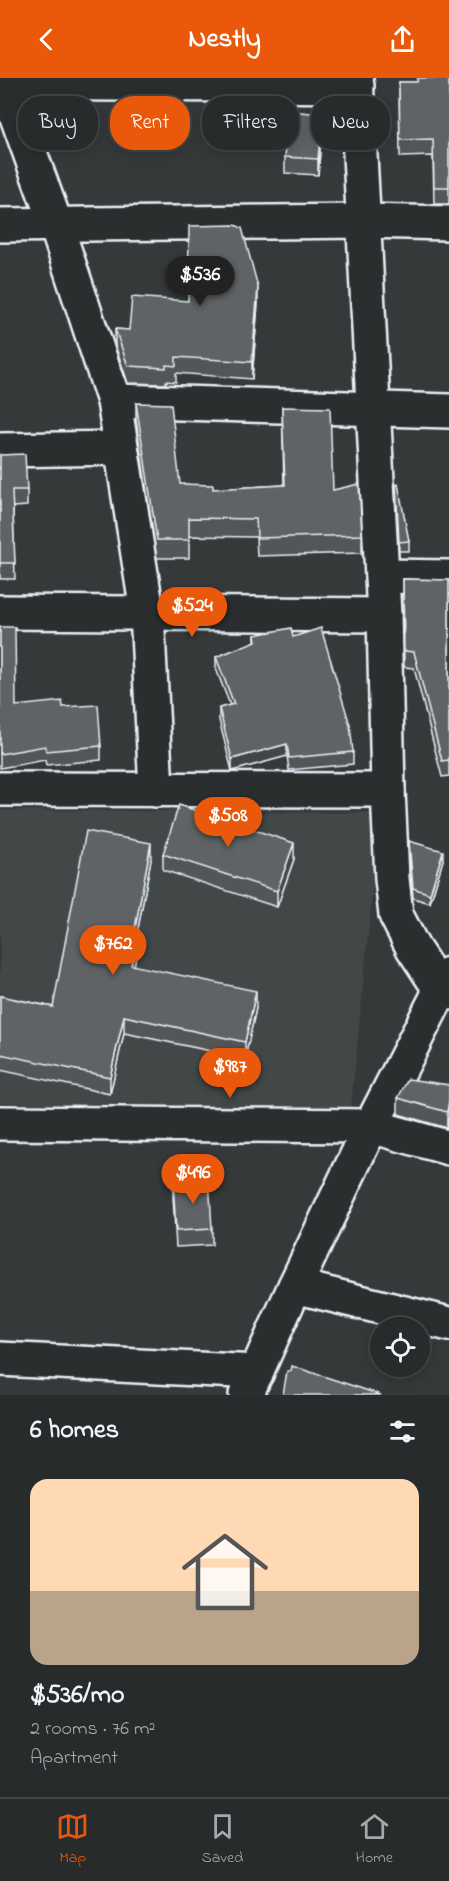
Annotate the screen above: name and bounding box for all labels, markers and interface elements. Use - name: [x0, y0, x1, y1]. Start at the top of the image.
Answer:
- text: Nestly: [188, 20, 261, 59]
- icon: back: [30, 23, 63, 56]
- icon: share: [386, 23, 419, 56]
- chip: Buy: [18, 96, 98, 150]
- chip: Rent: [110, 96, 190, 150]
- chip: Filters: [202, 96, 299, 150]
- chip: New: [311, 96, 390, 150]
- pin: $536: [164, 256, 236, 307]
- text: $536: [180, 261, 220, 290]
- pin: $524: [156, 587, 228, 638]
- text: $524: [171, 592, 213, 621]
- pin: $508: [192, 797, 264, 848]
- text: $508: [208, 802, 248, 831]
- pin: $762: [77, 925, 149, 976]
- text: $762: [93, 930, 133, 959]
- pin: $987: [194, 1048, 266, 1099]
- text: $987: [213, 1053, 247, 1082]
- pin: $496: [157, 1154, 229, 1205]
- text: $496: [175, 1159, 211, 1188]
- map controls: [370, 1317, 430, 1377]
- button: locate: [370, 1317, 430, 1377]
- text: 6 homes: [30, 1412, 119, 1450]
- icon: filters: [386, 1415, 419, 1448]
- icon: home: [171, 1518, 279, 1626]
- text: $536/mo: [30, 1677, 125, 1715]
- text: 2 rooms · 76 m²: [30, 1715, 155, 1744]
- text: Apartment: [30, 1744, 118, 1773]
- tab: Map: [56, 1810, 89, 1870]
- tab: Saved: [202, 1810, 243, 1870]
- tab: Home: [356, 1810, 393, 1870]

